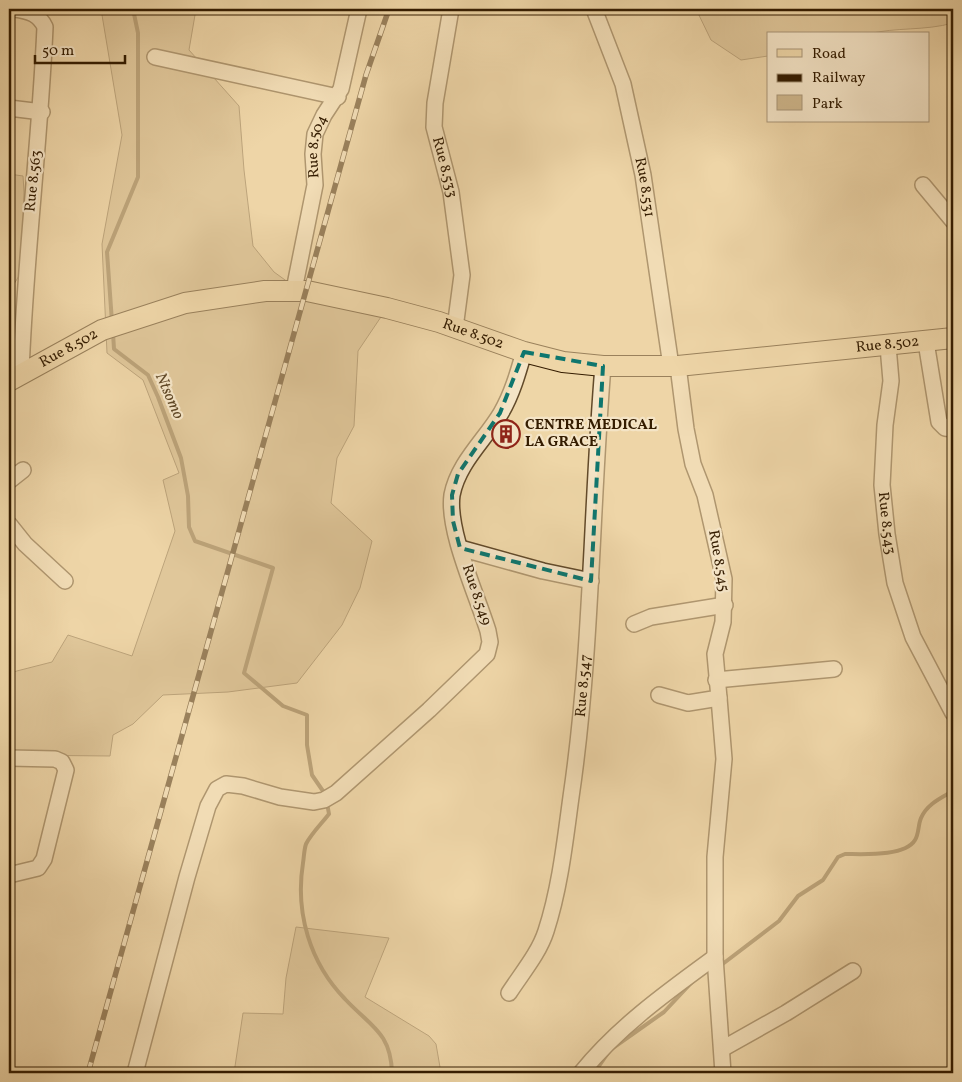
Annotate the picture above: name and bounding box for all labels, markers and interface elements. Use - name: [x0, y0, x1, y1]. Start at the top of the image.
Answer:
- scale bar: [35, 32, 125, 64]
- legend: [767, 32, 930, 122]
- text: 50 m: [42, 41, 74, 62]
- text: Road: [812, 44, 846, 65]
- text: Railway: [812, 68, 865, 89]
- text: Park: [812, 94, 843, 115]
- street label: Rue 8.504: [302, 111, 333, 179]
- street label: Rue 8.533: [426, 134, 462, 199]
- street label: Rue 8.563: [20, 149, 48, 213]
- street label: Rue 8.531: [629, 155, 660, 219]
- street label: Rue 8.502: [440, 314, 507, 355]
- street label: Rue 8.502: [36, 324, 102, 373]
- street label: Rue 8.502: [855, 331, 920, 358]
- water label: Ntsomo: [149, 369, 189, 423]
- place label: CENTRE MEDICAL LA GRACE: [525, 415, 657, 453]
- building icon: CENTRE MEDICAL LA GRACE: [491, 419, 521, 449]
- street label: Rue 8.543: [872, 491, 901, 556]
- street label: Rue 8.545: [702, 528, 734, 594]
- street label: Rue 8.549: [456, 562, 496, 628]
- street label: Rue 8.547: [570, 653, 596, 718]

